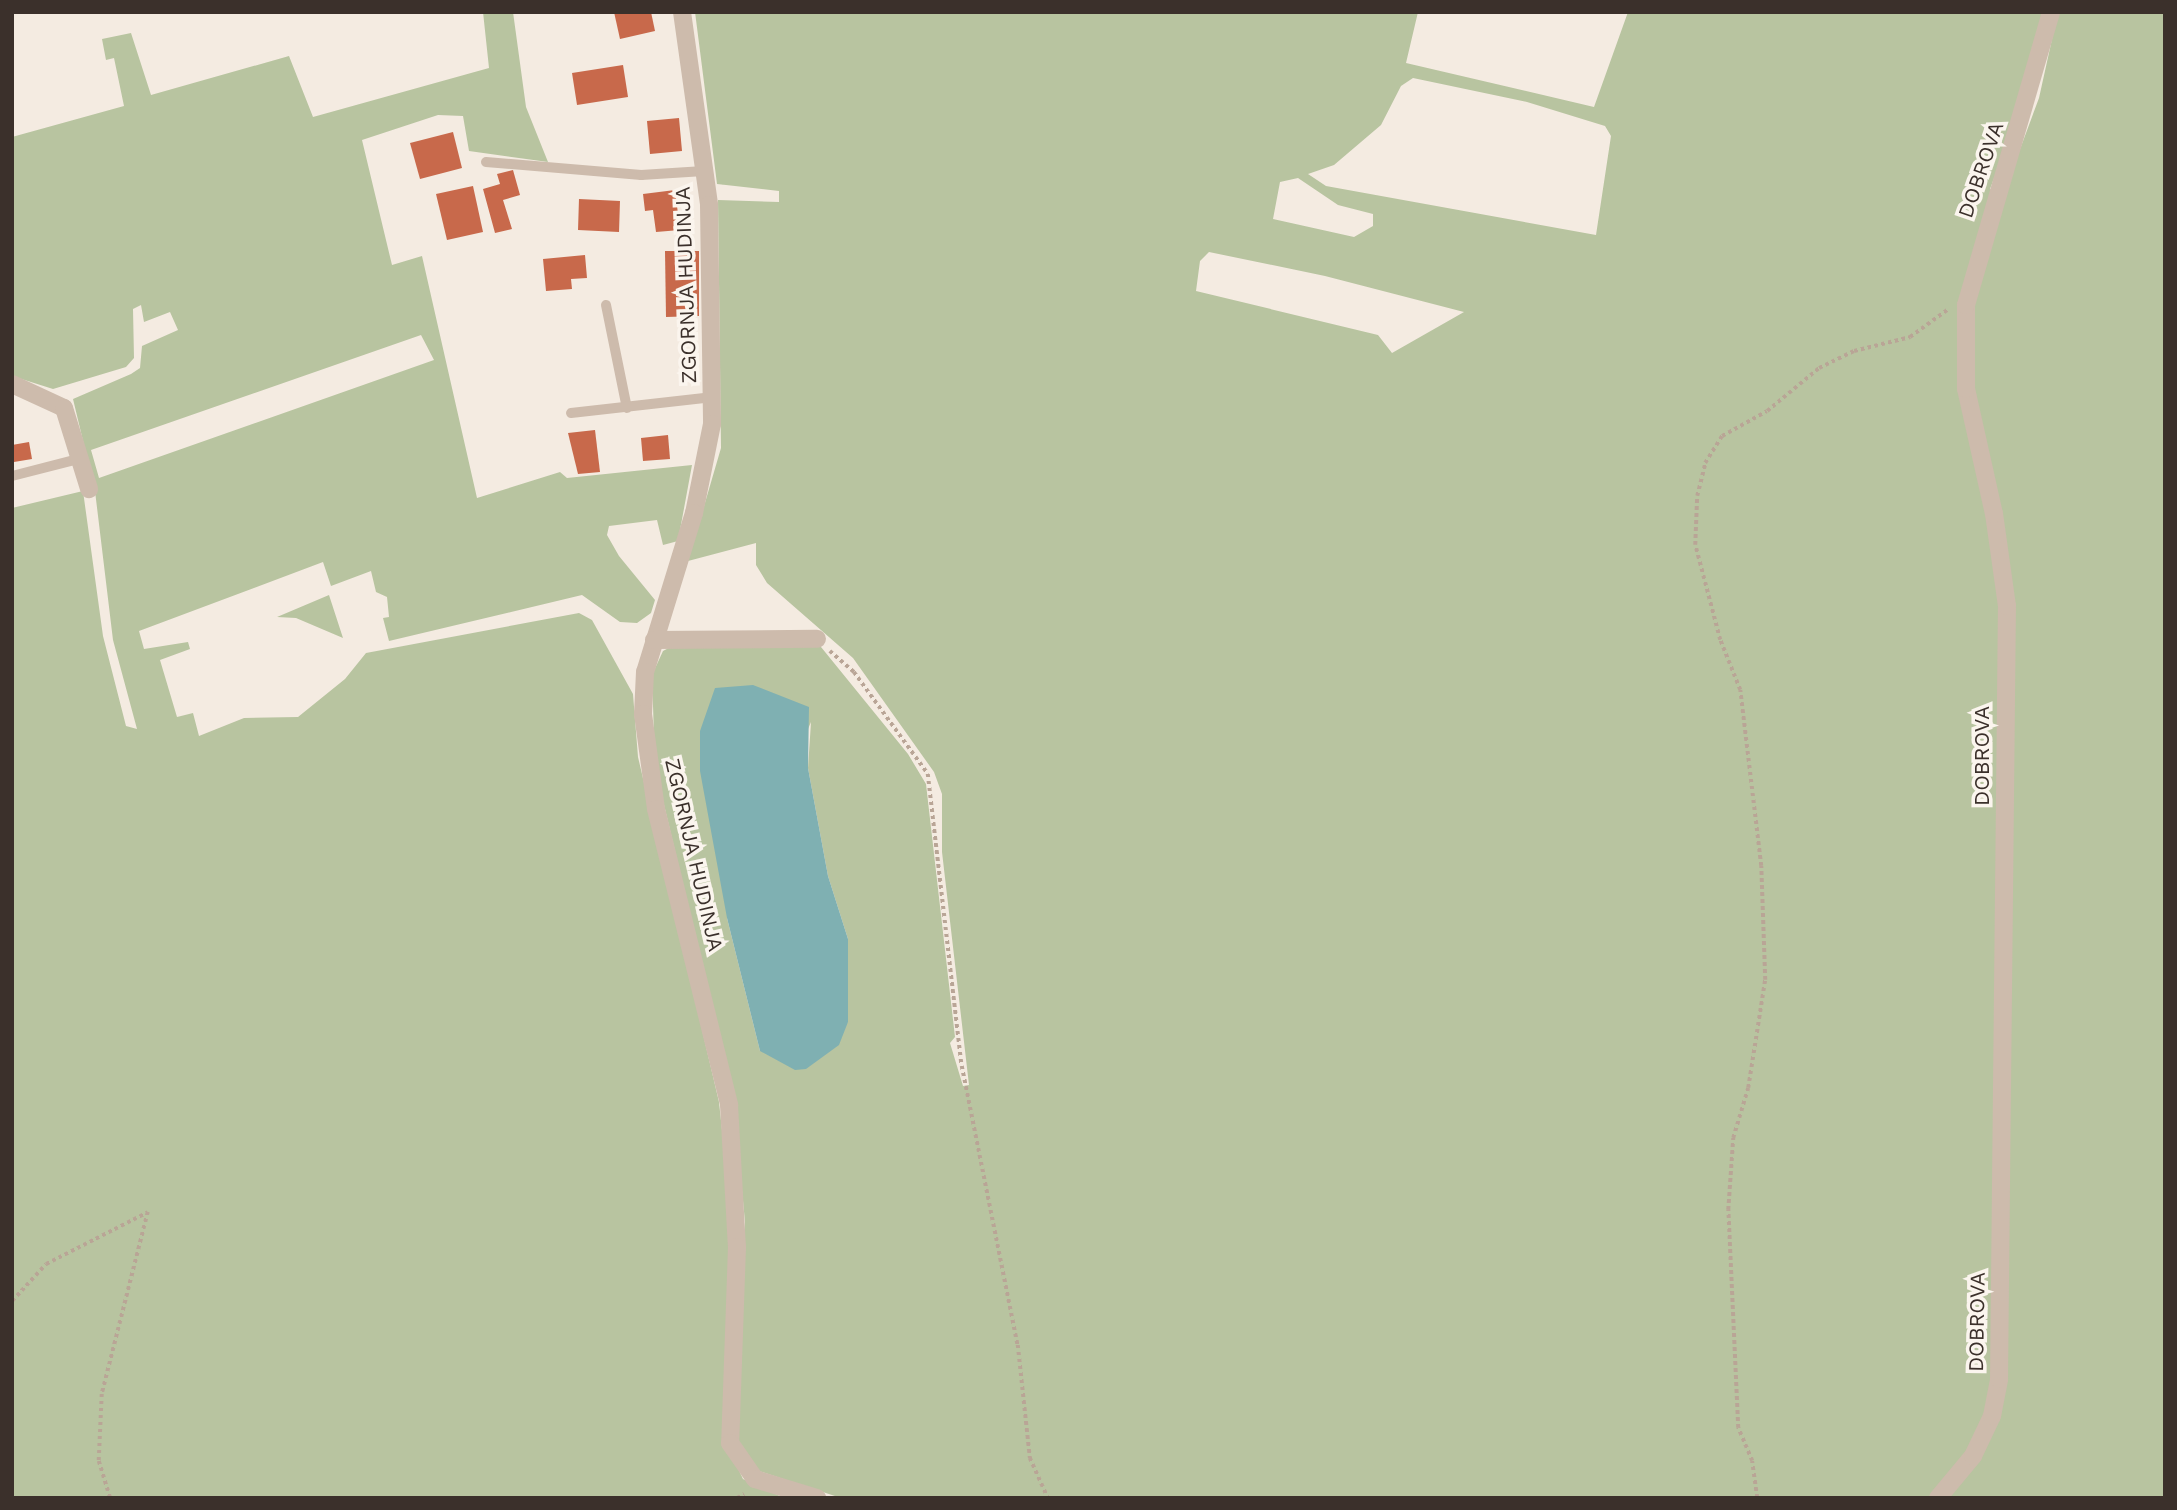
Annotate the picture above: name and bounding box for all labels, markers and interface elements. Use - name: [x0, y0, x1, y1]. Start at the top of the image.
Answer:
- street label: DOBROVA: [1953, 119, 2009, 221]
- street label: ZGORNJA HUDINJA: [670, 186, 702, 384]
- street label: DOBROVA: [1969, 706, 1995, 806]
- street label: ZGORNJA HUDINJA: [659, 756, 729, 954]
- street label: DOBROVA: [1964, 1272, 1990, 1372]

